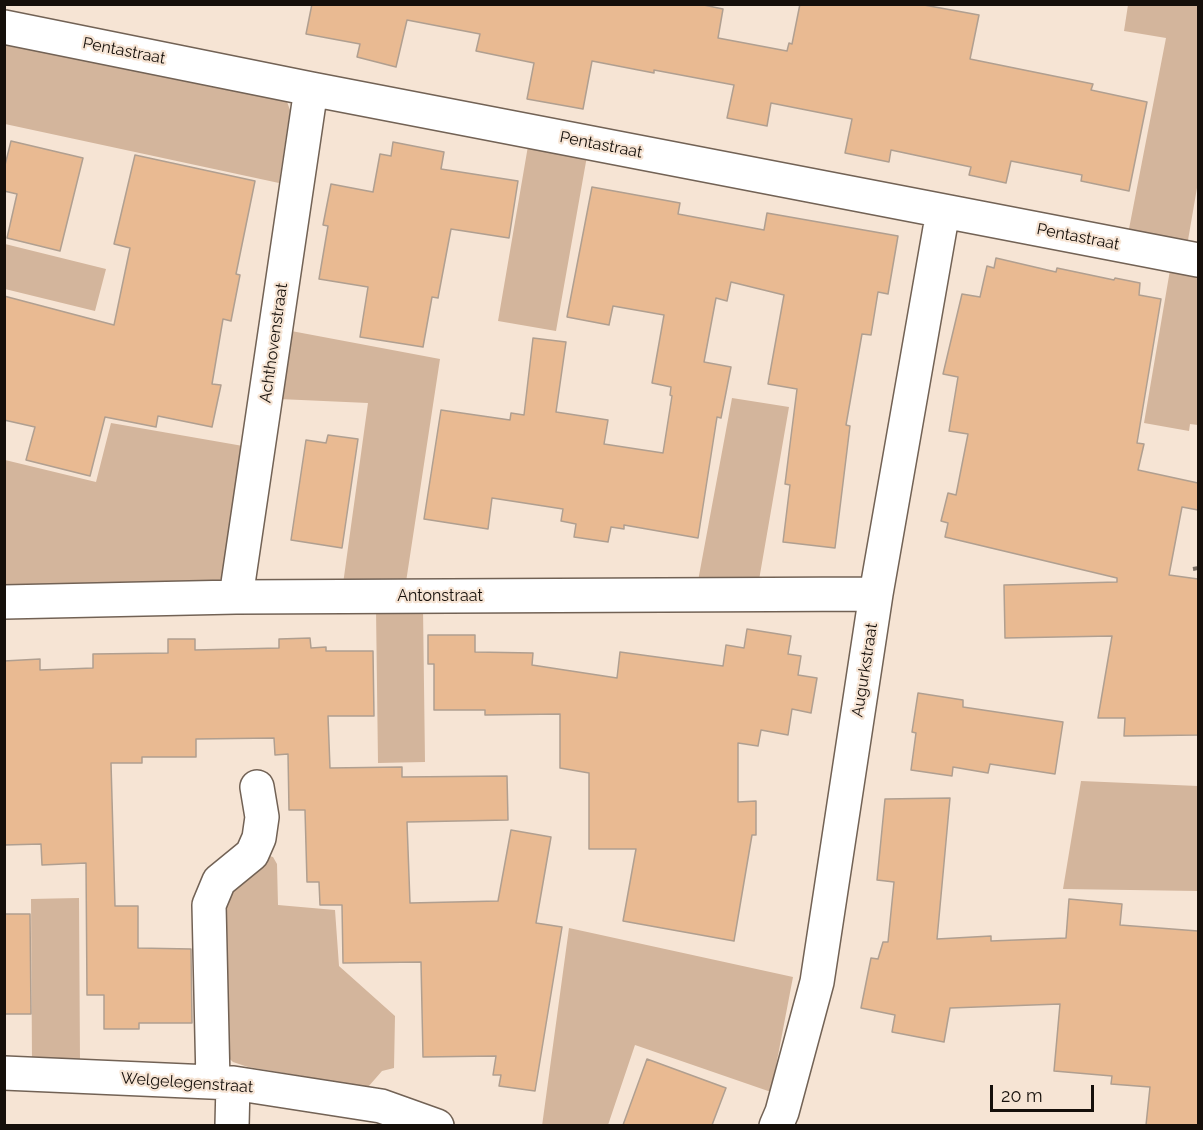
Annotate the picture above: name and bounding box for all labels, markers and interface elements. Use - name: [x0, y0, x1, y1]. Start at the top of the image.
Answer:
- street label: Pentastraat: [81, 34, 167, 68]
- street label: Pentastraat: [558, 128, 644, 162]
- street label: Pentastraat: [1035, 220, 1121, 254]
- street label: Achthovenstraat: [256, 282, 292, 404]
- street label: Antonstraat: [397, 586, 483, 606]
- street label: Augurkstraat: [848, 622, 882, 718]
- street label: Welgelegenstraat: [120, 1069, 254, 1097]
- scale bar: [993, 1073, 1096, 1111]
- text: 20 m: [1001, 1085, 1043, 1106]

